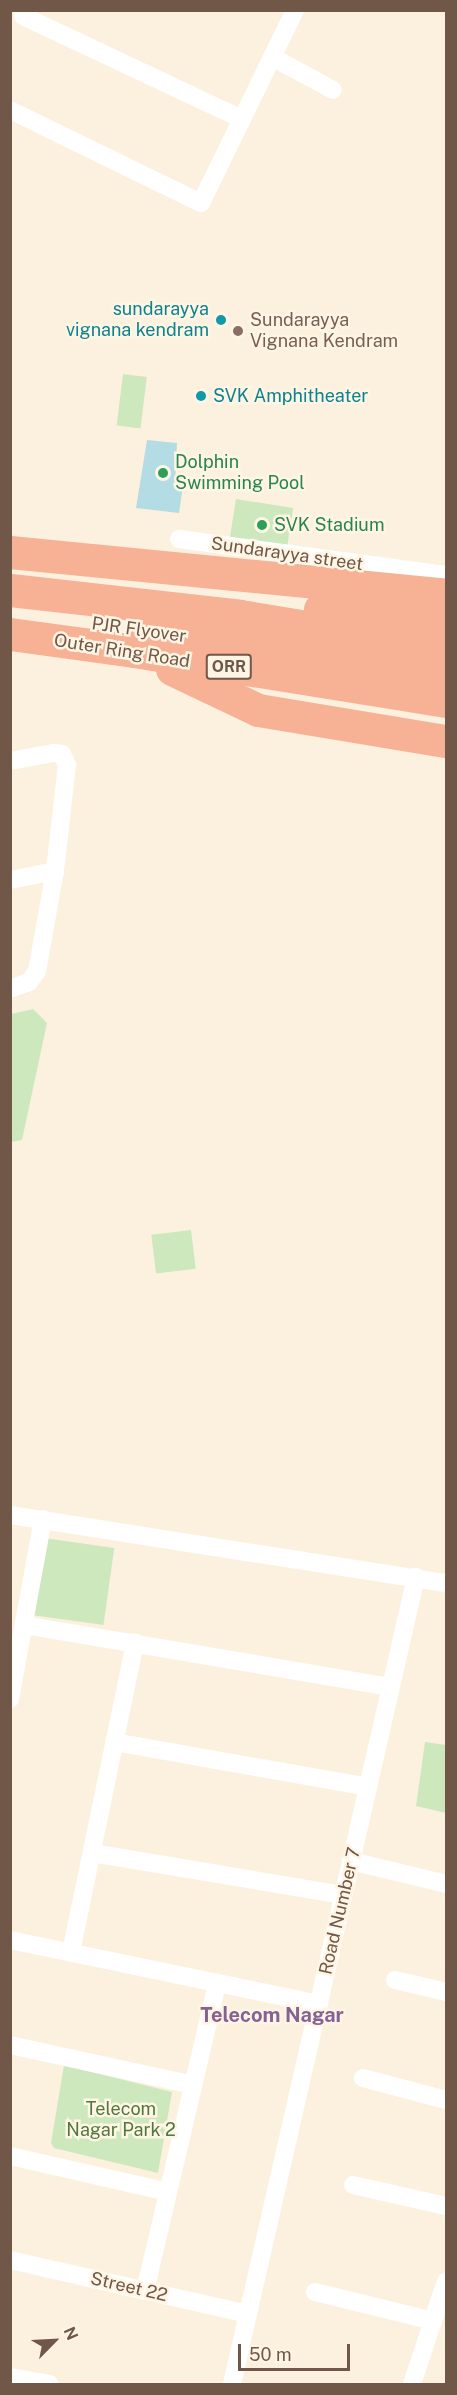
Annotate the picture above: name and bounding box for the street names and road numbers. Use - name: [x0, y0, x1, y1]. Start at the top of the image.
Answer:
- street label: Sundarayya street: [210, 533, 364, 575]
- street label: PJR Flyover: [90, 613, 188, 647]
- street label: Outer Ring Road: [53, 630, 191, 672]
- road number: ORR: [205, 654, 253, 680]
- street label: Road Number 7: [315, 1845, 365, 1977]
- street label: Street 22: [88, 2268, 170, 2306]

